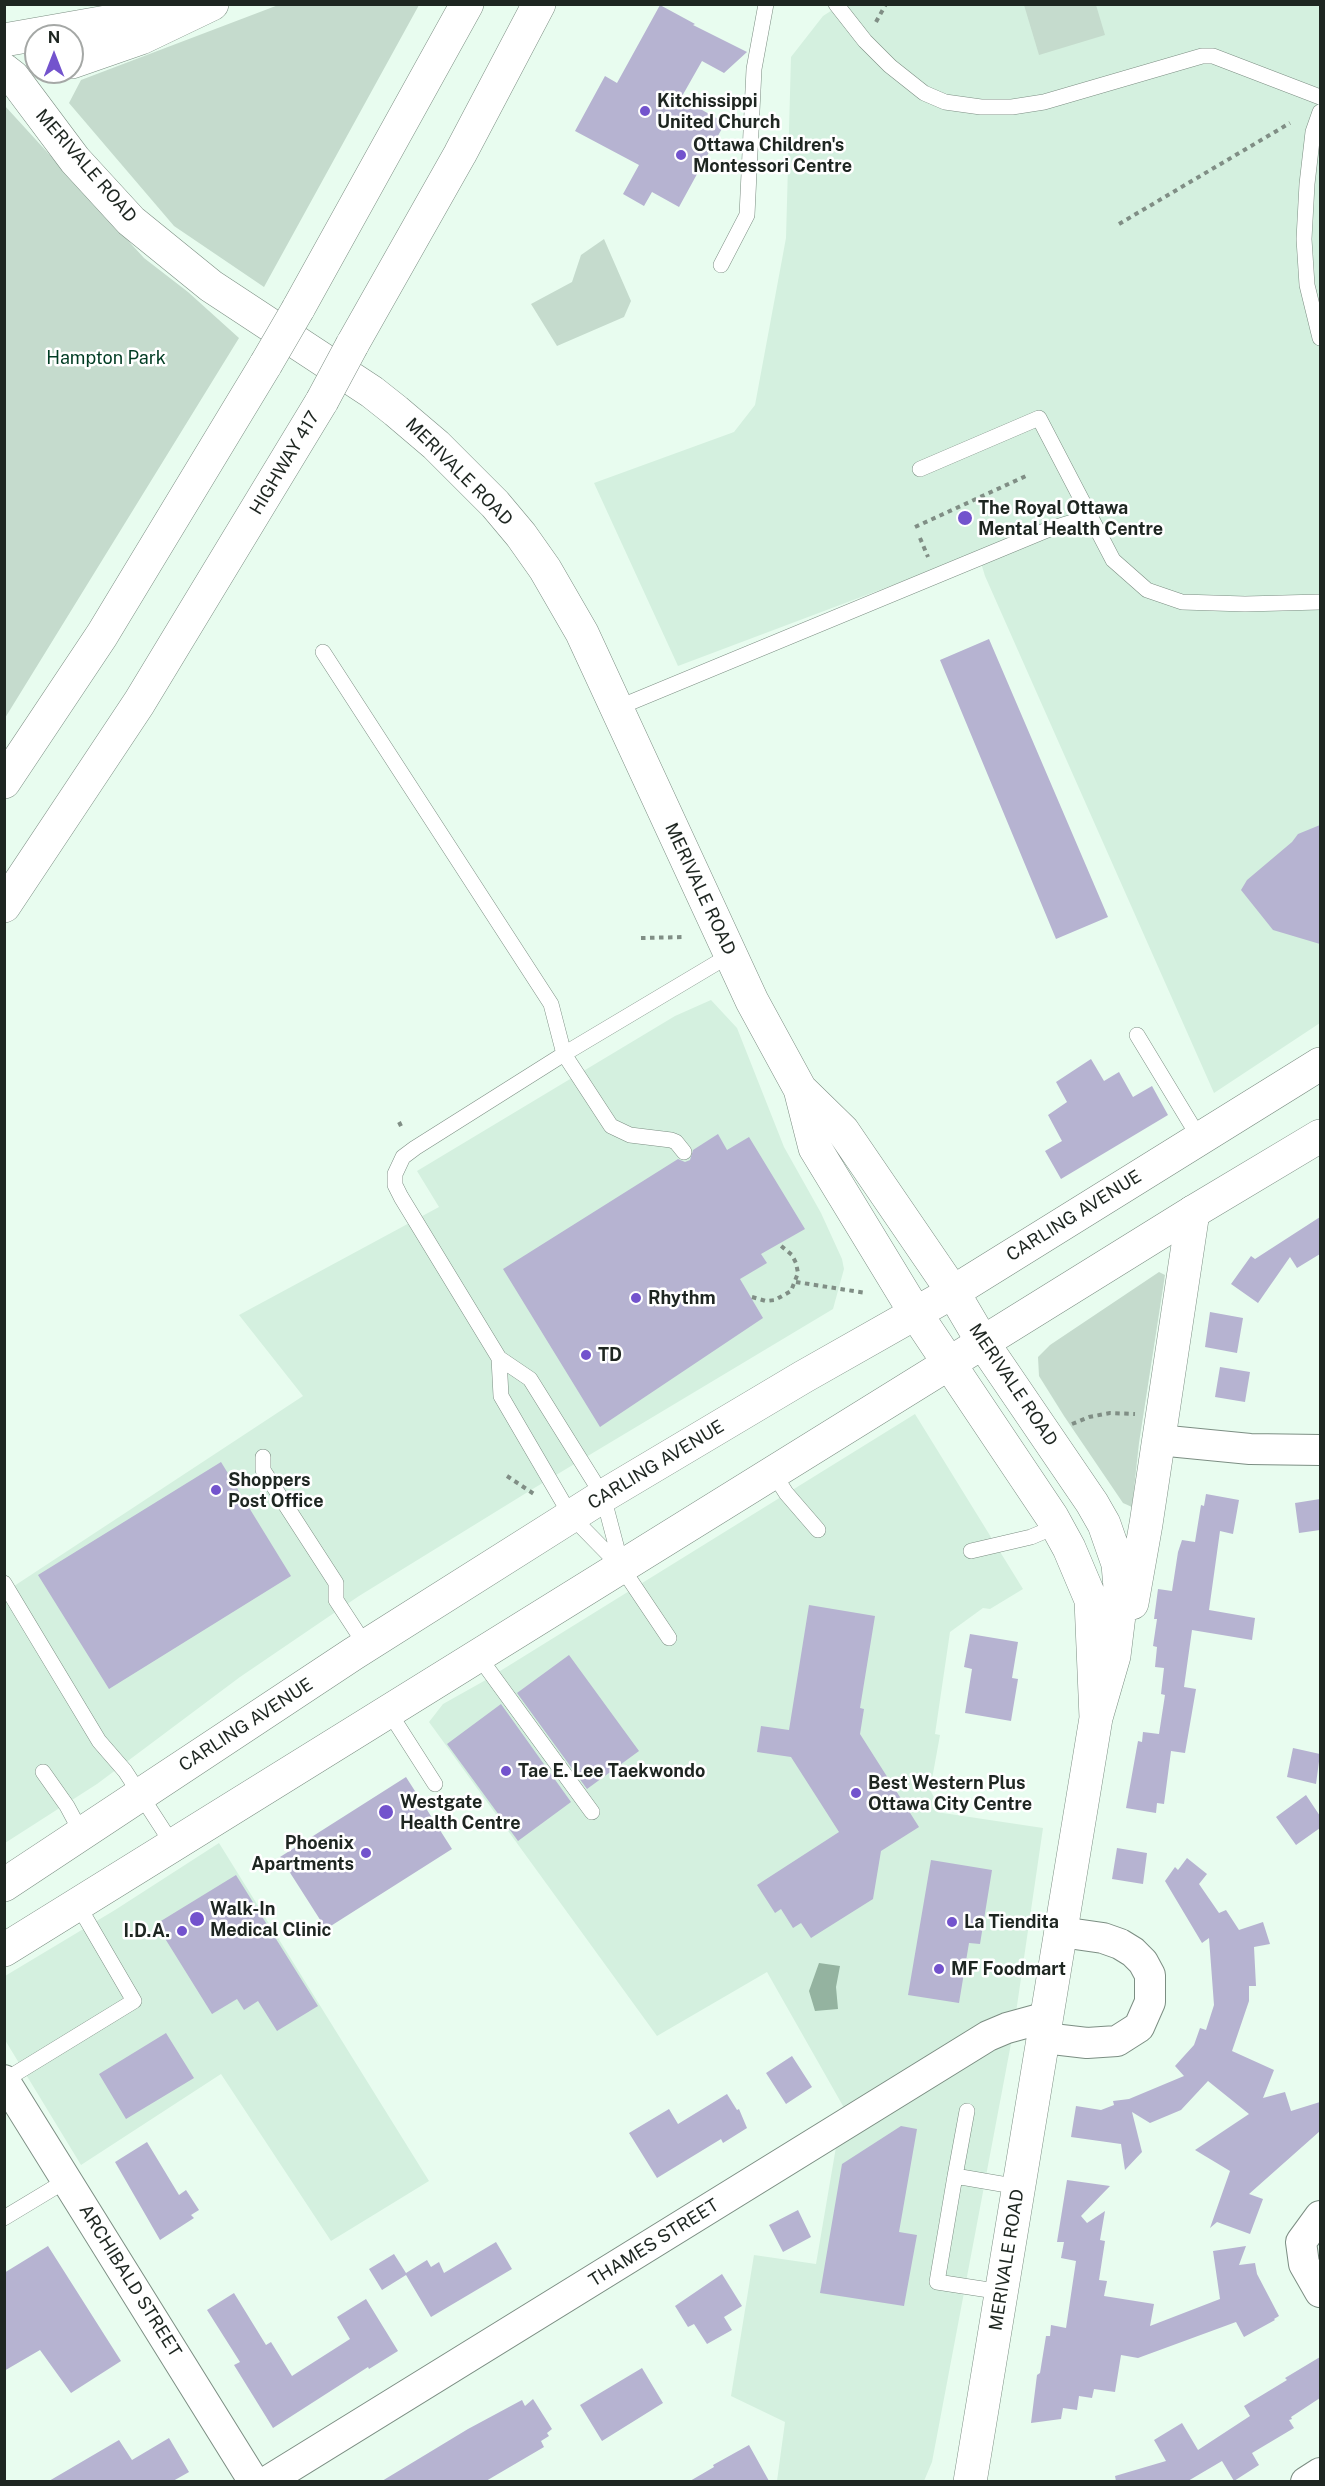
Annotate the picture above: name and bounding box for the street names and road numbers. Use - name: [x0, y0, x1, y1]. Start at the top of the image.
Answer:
- street label: MERIVALE ROAD: [31, 105, 141, 227]
- street label: HIGHWAY 417: [246, 407, 324, 519]
- street label: MERIVALE ROAD: [401, 414, 517, 530]
- street label: MERIVALE ROAD: [660, 820, 740, 958]
- street label: CARLING AVENUE: [1003, 1166, 1145, 1266]
- street label: MERIVALE ROAD: [964, 1320, 1062, 1450]
- street label: CARLING AVENUE: [584, 1416, 728, 1514]
- street label: CARLING AVENUE: [175, 1674, 317, 1776]
- street label: MERIVALE ROAD: [985, 2188, 1029, 2332]
- street label: THAMES STREET: [585, 2194, 723, 2292]
- street label: ARCHIBALD STREET: [74, 2201, 186, 2361]

